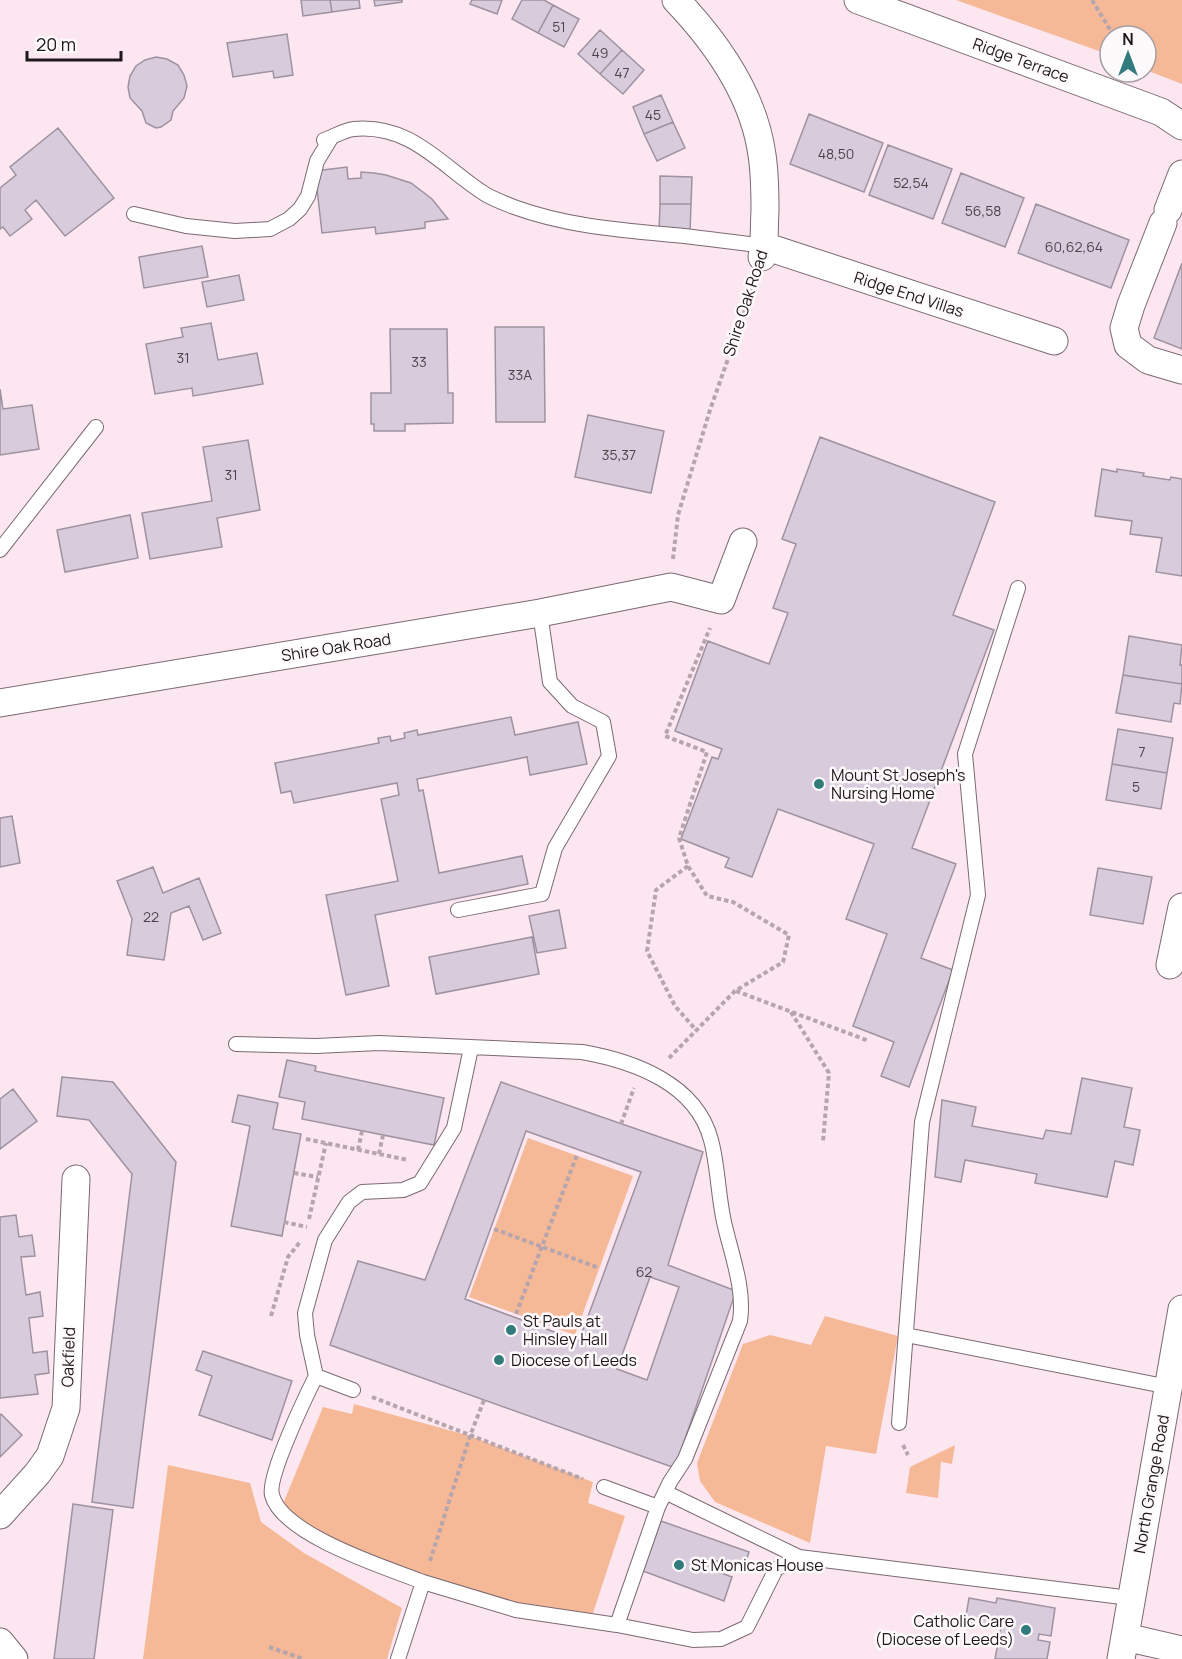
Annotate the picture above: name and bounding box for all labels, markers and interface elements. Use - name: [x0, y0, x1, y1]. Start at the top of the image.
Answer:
- house number: 51: [552, 17, 566, 36]
- scale bar: [27, 24, 122, 62]
- north arrow: [1098, 24, 1158, 84]
- text: N: [1122, 28, 1134, 50]
- text: 20 m: [36, 32, 76, 56]
- street label: Ridge Terrace: [970, 32, 1072, 88]
- house number: 49: [592, 43, 608, 62]
- house number: 47: [614, 63, 630, 82]
- house number: 45: [645, 105, 661, 124]
- house number: 48,50: [818, 144, 854, 163]
- house number: 52,54: [893, 173, 929, 192]
- house number: 56,58: [965, 201, 1001, 220]
- house number: 60,62,64: [1045, 237, 1103, 256]
- street label: Shire Oak Road: [717, 247, 773, 359]
- street label: Ridge End Villas: [851, 266, 967, 322]
- house number: 31: [176, 348, 190, 367]
- house number: 33: [411, 352, 427, 371]
- house number: 33A: [508, 365, 532, 384]
- house number: 35,37: [602, 445, 636, 464]
- house number: 31: [224, 465, 238, 484]
- street label: Shire Oak Road: [280, 627, 392, 667]
- house number: 7: [1138, 742, 1146, 761]
- place label: Mount St Joseph's Nursing Home: [831, 764, 966, 804]
- marker: Mount St Joseph's Nursing Home: [812, 777, 826, 791]
- house number: 5: [1132, 777, 1140, 796]
- house number: 22: [143, 907, 159, 926]
- house number: 62: [636, 1262, 652, 1281]
- place label: St Pauls at Hinsley Hall: [523, 1310, 607, 1350]
- marker: St Pauls at Hinsley Hall: [504, 1323, 518, 1337]
- street label: Oakfield: [56, 1326, 80, 1388]
- place label: Diocese of Leeds: [511, 1349, 637, 1371]
- marker: Diocese of Leeds: [492, 1353, 506, 1367]
- street label: North Grange Road: [1128, 1413, 1174, 1555]
- place label: St Monicas House: [691, 1554, 824, 1576]
- marker: St Monicas House: [672, 1558, 686, 1572]
- place label: Catholic Care (Diocese of Leeds): [875, 1610, 1014, 1650]
- marker: Catholic Care (Diocese of Leeds): [1019, 1623, 1033, 1637]

